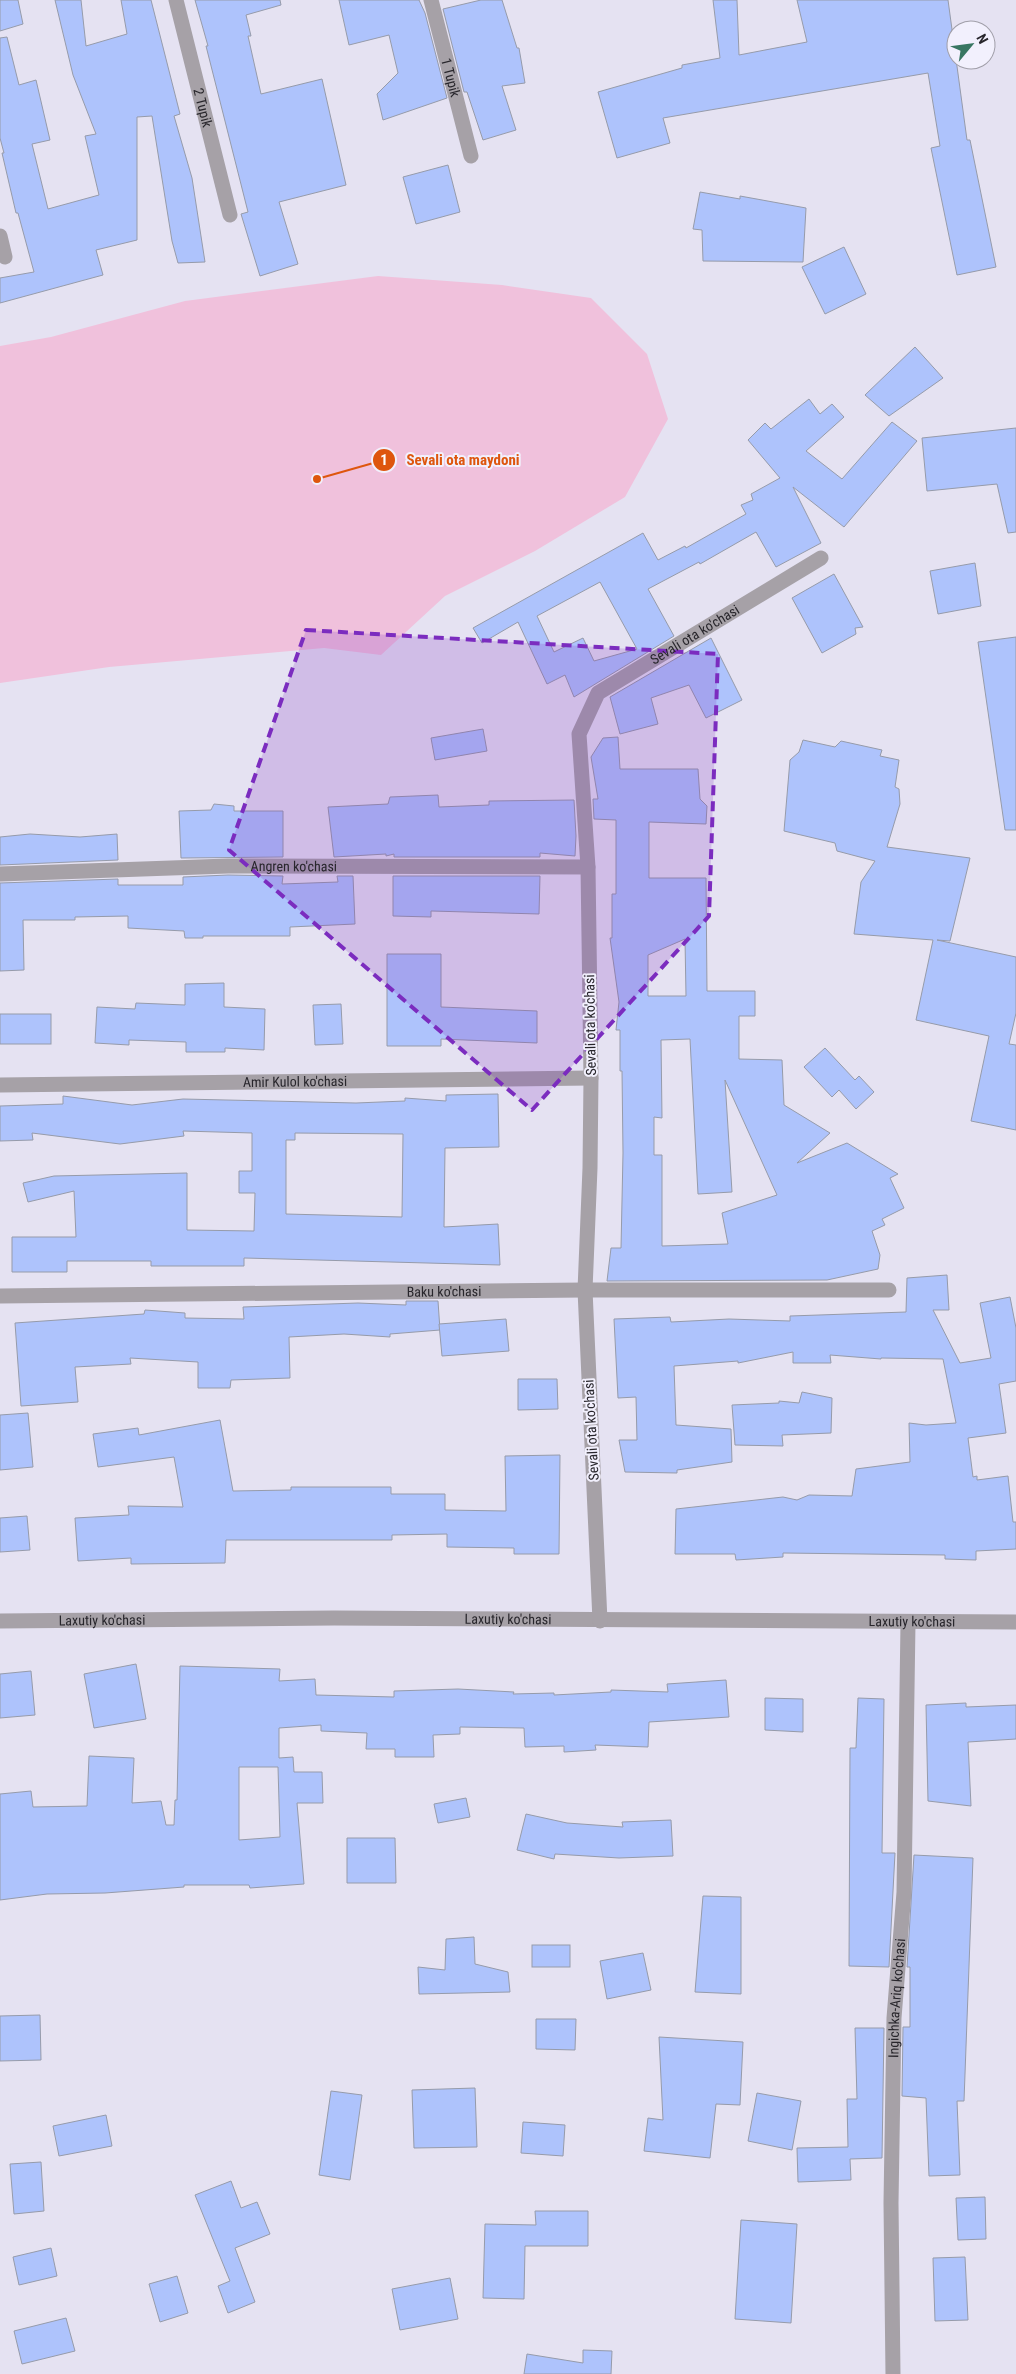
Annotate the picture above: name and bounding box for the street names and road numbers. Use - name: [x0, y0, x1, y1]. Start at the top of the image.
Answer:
- street label: 1 Tupik: [438, 56, 464, 99]
- street label: 2 Tupik: [190, 86, 216, 130]
- street label: Sevali ota ko'chasi: [647, 601, 742, 668]
- street label: Angren ko'chasi: [251, 858, 337, 874]
- street label: Sevali ota ko'chasi: [581, 974, 599, 1076]
- street label: Amir Kulol ko'chasi: [243, 1073, 347, 1090]
- street label: Baku ko'chasi: [407, 1283, 481, 1300]
- street label: Sevali ota ko'chasi: [580, 1379, 602, 1481]
- street label: Laxutiy ko'chasi: [465, 1611, 551, 1627]
- street label: Laxutiy ko'chasi: [59, 1612, 145, 1628]
- street label: Laxutiy ko'chasi: [869, 1613, 955, 1630]
- street label: Ingichka-Ariq ko'chasi: [885, 1938, 908, 2058]

